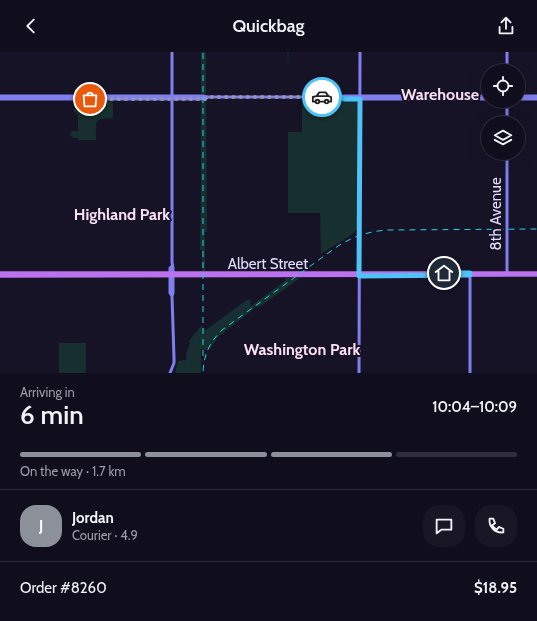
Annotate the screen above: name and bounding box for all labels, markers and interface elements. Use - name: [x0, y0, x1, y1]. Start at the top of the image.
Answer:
- icon: back: [20, 15, 42, 37]
- text: Quickbag: [232, 15, 305, 37]
- icon: share: [495, 15, 517, 37]
- map controls: [481, 64, 525, 160]
- button: locate: [481, 64, 525, 108]
- courier: [302, 77, 342, 117]
- pin: [73, 82, 107, 116]
- district label: Warehouse: [401, 85, 479, 104]
- icon: car: [311, 86, 333, 108]
- icon: bag: [79, 88, 101, 110]
- button: layers: [481, 116, 525, 160]
- street label: 8th Avenue: [487, 177, 505, 251]
- district label: Highland Park: [74, 205, 170, 224]
- street label: Albert Street: [228, 255, 308, 273]
- pin: [427, 256, 461, 290]
- icon: home: [433, 262, 455, 284]
- district label: Washington Park: [244, 340, 360, 359]
- text: Arriving in: [20, 384, 75, 400]
- text: 10:04–10:09: [432, 398, 517, 416]
- text: 6 min: [20, 399, 84, 431]
- text: On the way · 1.7 km: [20, 463, 126, 479]
- button: chat: [423, 505, 465, 547]
- button: phone: [475, 505, 517, 547]
- text: Jordan: [72, 509, 114, 527]
- text: J: [39, 517, 43, 535]
- text: Courier · 4.9: [72, 527, 138, 543]
- text: Order #8260: [20, 579, 107, 597]
- text: $18.95: [474, 579, 517, 597]

